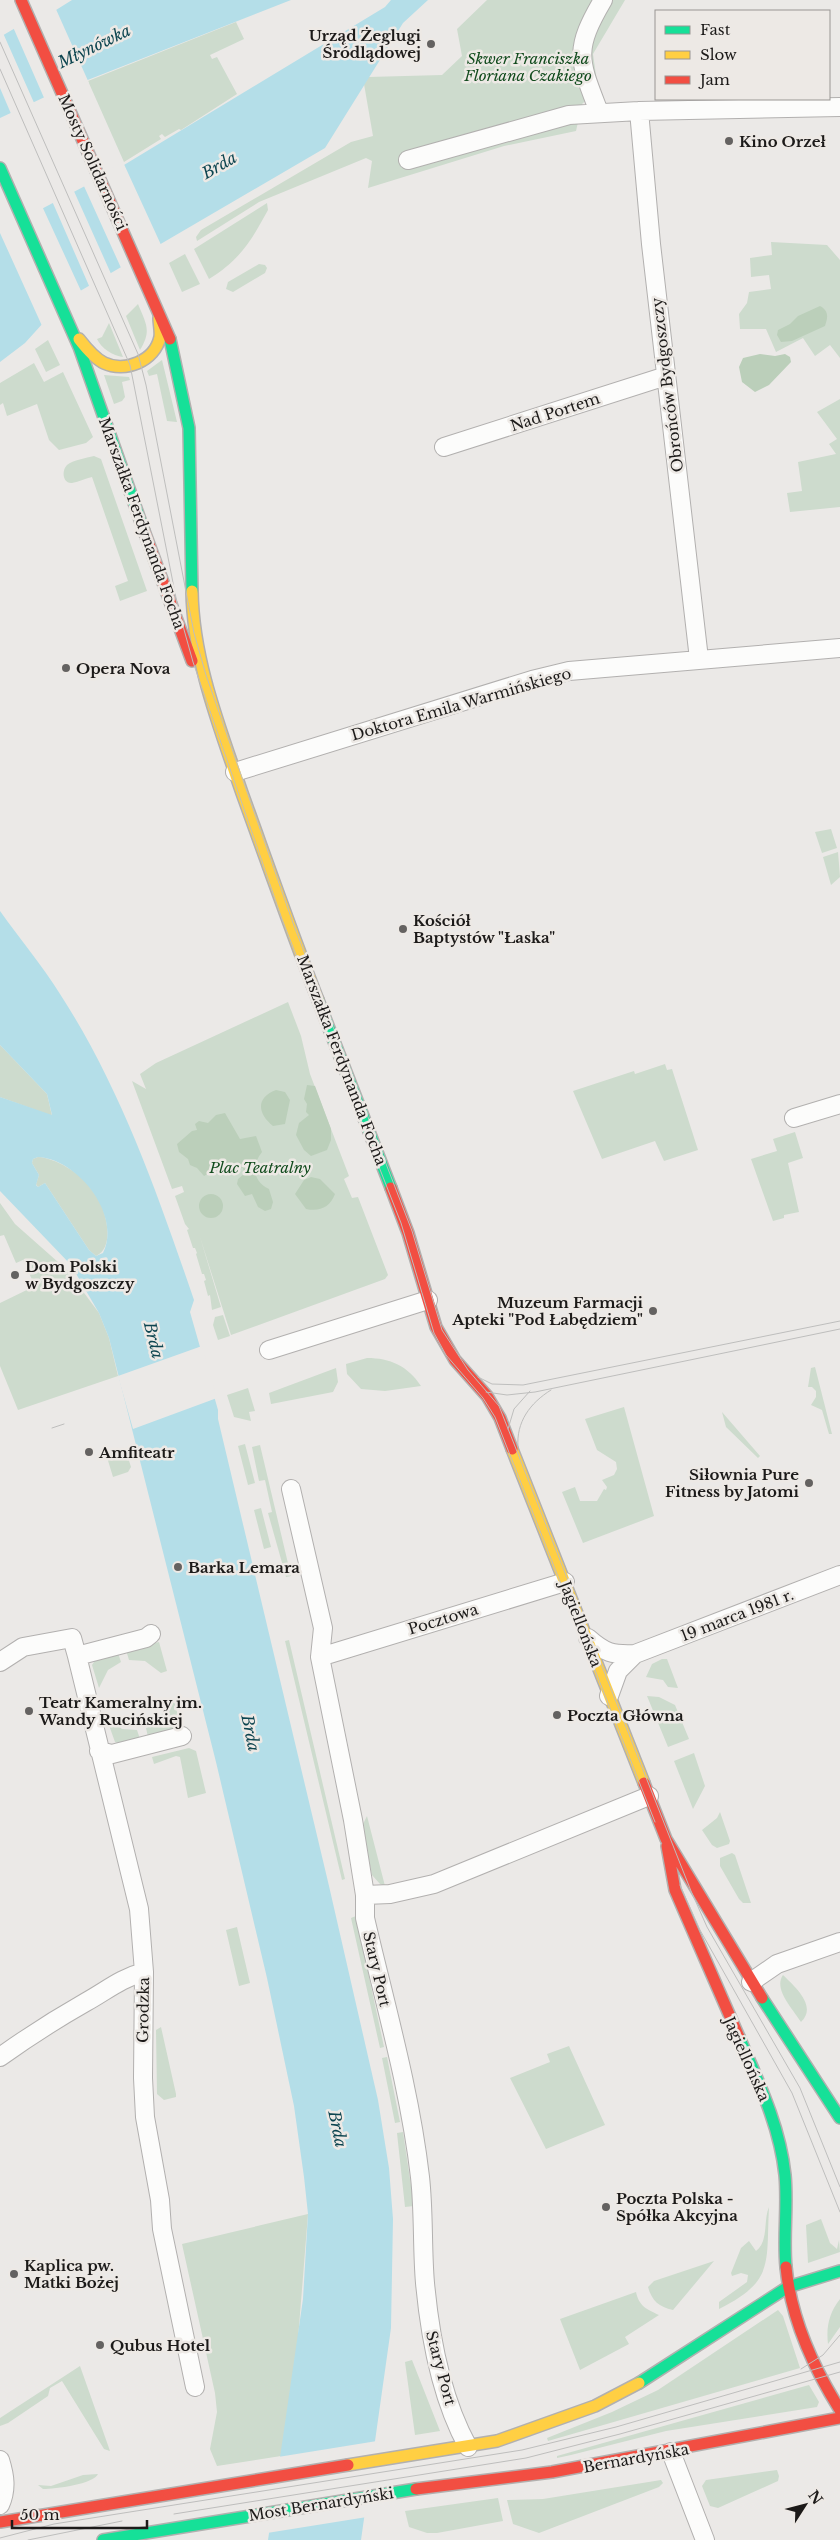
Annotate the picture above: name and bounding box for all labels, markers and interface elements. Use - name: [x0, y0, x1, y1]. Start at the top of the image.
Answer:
- legend: [655, 10, 830, 100]
- water label: Młynówka: [53, 20, 134, 73]
- text: Fast: [700, 20, 731, 39]
- place label: Urząd Żeglugi Śródlądowej: [309, 26, 422, 62]
- marker: Urząd Żeglugi Śródlądowej: [425, 38, 437, 50]
- text: Slow: [700, 45, 737, 64]
- park label: Skwer Franciszka Floriana Czakiego: [463, 49, 592, 85]
- text: Jam: [698, 70, 730, 89]
- street label: Mosty Solidarności: [54, 91, 132, 233]
- place label: Kino Orzeł: [739, 132, 826, 151]
- marker: Kino Orzeł: [723, 135, 735, 147]
- water label: Brda: [197, 147, 240, 183]
- street label: Obrońców Bydgoszczy: [647, 296, 687, 473]
- street label: Nad Portem: [508, 389, 602, 435]
- street label: Marszałka Ferdynanda Focha: [95, 415, 189, 632]
- place label: Opera Nova: [76, 659, 171, 678]
- marker: Opera Nova: [60, 662, 72, 674]
- street label: Doktora Emila Warmińskiego: [349, 663, 573, 745]
- place label: Kościół Baptystów "Łaska": [413, 911, 555, 947]
- marker: Kościół Baptystów "Łaska": [397, 923, 409, 935]
- street label: Marszałka Ferdynanda Focha: [293, 952, 391, 1169]
- park label: Plac Teatralny: [208, 1158, 311, 1177]
- place label: Dom Polski w Bydgoszczy: [25, 1257, 135, 1293]
- marker: Dom Polski w Bydgoszczy: [9, 1269, 21, 1281]
- place label: Muzeum Farmacji Apteki "Pod Łabędziem": [451, 1293, 644, 1329]
- marker: Muzeum Farmacji Apteki "Pod Łabędziem": [647, 1305, 659, 1317]
- water label: Brda: [140, 1319, 168, 1360]
- place label: Amfiteatr: [98, 1443, 175, 1462]
- marker: Amfiteatr: [83, 1446, 95, 1458]
- place label: Siłownia Pure Fitness by Jatomi: [665, 1465, 800, 1501]
- marker: Siłownia Pure Fitness by Jatomi: [803, 1477, 815, 1489]
- place label: Barka Lemara: [188, 1558, 300, 1577]
- marker: Barka Lemara: [172, 1561, 184, 1573]
- street label: Jagiellońska: [555, 1576, 606, 1670]
- street label: 19 marca 1981 r.: [678, 1585, 796, 1645]
- street label: Pocztowa: [406, 1599, 481, 1639]
- place label: Teatr Kameralny im. Wandy Rucińskiej: [38, 1693, 202, 1729]
- marker: Teatr Kameralny im. Wandy Rucińskiej: [23, 1705, 35, 1717]
- place label: Poczta Główna: [567, 1706, 684, 1725]
- marker: Poczta Główna: [551, 1709, 563, 1721]
- water label: Brda: [237, 1712, 265, 1753]
- street label: Stary Port: [359, 1930, 395, 2009]
- street label: Grodzka: [133, 1976, 153, 2043]
- street label: Jagiellońska: [719, 2012, 774, 2105]
- water label: Brda: [324, 2108, 352, 2149]
- place label: Poczta Polska - Spółka Akcyjna: [616, 2189, 738, 2225]
- marker: Poczta Polska - Spółka Akcyjna: [600, 2201, 612, 2213]
- place label: Kaplica pw. Matki Bożej: [24, 2256, 119, 2292]
- marker: Kaplica pw. Matki Bożej: [8, 2268, 20, 2280]
- street label: Stary Port: [422, 2329, 460, 2408]
- place label: Qubus Hotel: [110, 2336, 211, 2355]
- marker: Qubus Hotel: [94, 2339, 106, 2351]
- street label: Bernardyńska: [582, 2439, 691, 2477]
- north arrow: [780, 2480, 830, 2530]
- street label: Most Bernardyński: [247, 2483, 395, 2525]
- text: N: [804, 2487, 827, 2508]
- scale bar: [12, 2498, 148, 2530]
- text: 50 m: [20, 2505, 60, 2524]

